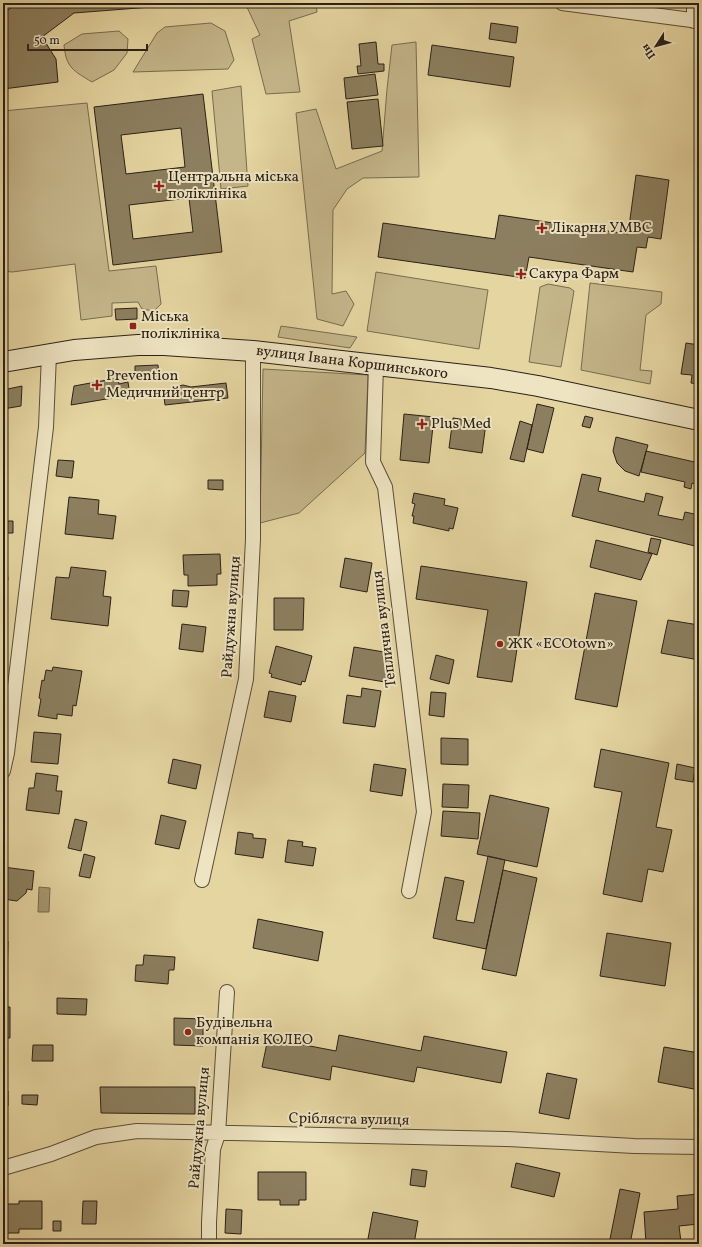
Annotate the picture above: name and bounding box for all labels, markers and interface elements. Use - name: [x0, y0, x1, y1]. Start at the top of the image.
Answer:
- scale bar: [28, 26, 147, 52]
- north arrow: [636, 26, 676, 66]
- text: 50 m: [34, 33, 60, 49]
- text: Пн: [638, 40, 660, 62]
- place label: Центральна міська поліклініка: [168, 167, 299, 205]
- marker: Центральна міська поліклініка: [153, 180, 165, 192]
- place label: Лікарня УМВС: [551, 218, 652, 239]
- marker: Лікарня УМВС: [536, 222, 548, 234]
- place label: Сакура Фарм: [529, 264, 619, 285]
- marker: Сакура Фарм: [516, 269, 526, 279]
- place label: Міська поліклініка: [141, 307, 220, 345]
- marker: Міська поліклініка: [128, 321, 138, 331]
- street label: вулиця Івана Коршинського: [255, 341, 449, 385]
- place label: Prevention Медичний центр: [106, 366, 224, 404]
- marker: Prevention Медичний центр: [91, 379, 103, 391]
- place label: Plus Med: [431, 414, 491, 435]
- marker: Plus Med: [416, 418, 428, 430]
- street label: Райдужна вулиця: [217, 555, 247, 679]
- street label: Теплична вулиця: [367, 569, 403, 689]
- place label: ЖК «ECOtown»: [508, 634, 614, 655]
- marker: ЖК «ECOtown»: [495, 639, 505, 649]
- place label: Будівельна компанія КОЛЕО: [196, 1013, 313, 1051]
- marker: Будівельна компанія КОЛЕО: [183, 1027, 193, 1037]
- street label: Райдужна вулиця: [184, 1066, 216, 1190]
- street label: Срібляста вулиця: [288, 1108, 410, 1132]

